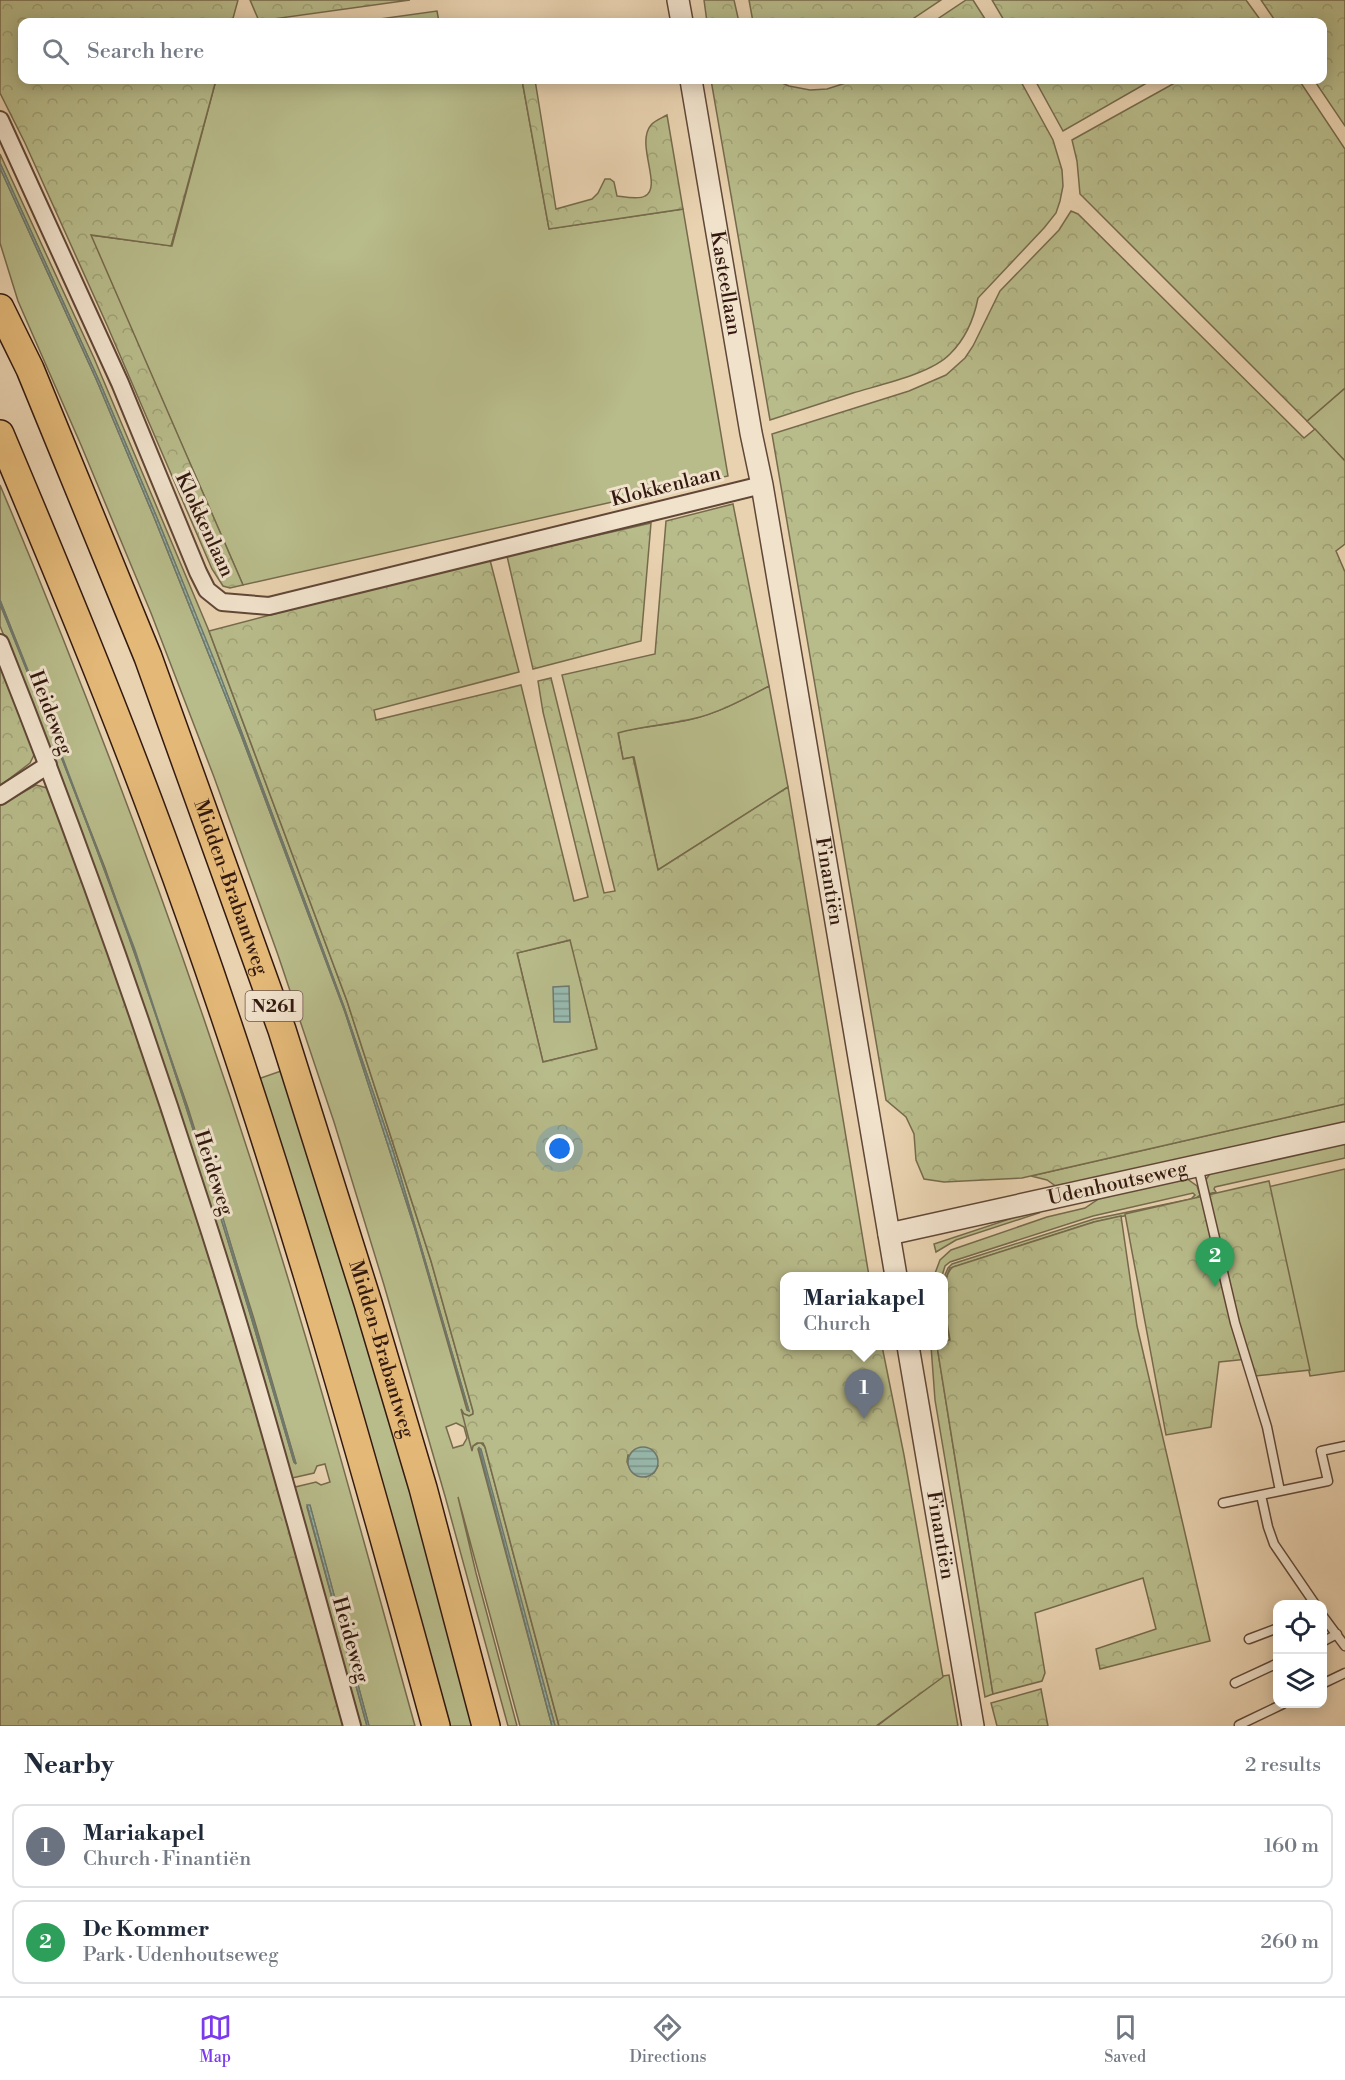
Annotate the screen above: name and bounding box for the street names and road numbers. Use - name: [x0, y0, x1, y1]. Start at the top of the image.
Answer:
- street label: Kasteellaan: [704, 229, 747, 337]
- street label: Klokkenlaan: [608, 461, 724, 513]
- street label: Klokkenlaan: [169, 469, 239, 581]
- street label: Heideweg: [23, 667, 78, 759]
- street label: Midden-Brabantweg: [188, 796, 274, 979]
- street label: Finantiën: [809, 835, 849, 927]
- road number: N261: [246, 991, 302, 1021]
- street label: Heideweg: [187, 1127, 239, 1219]
- street label: Udenhoutseweg: [1045, 1156, 1190, 1211]
- street label: Midden-Brabantweg: [343, 1257, 420, 1442]
- street label: Finantiën: [921, 1489, 960, 1581]
- street label: Heideweg: [326, 1594, 374, 1686]

